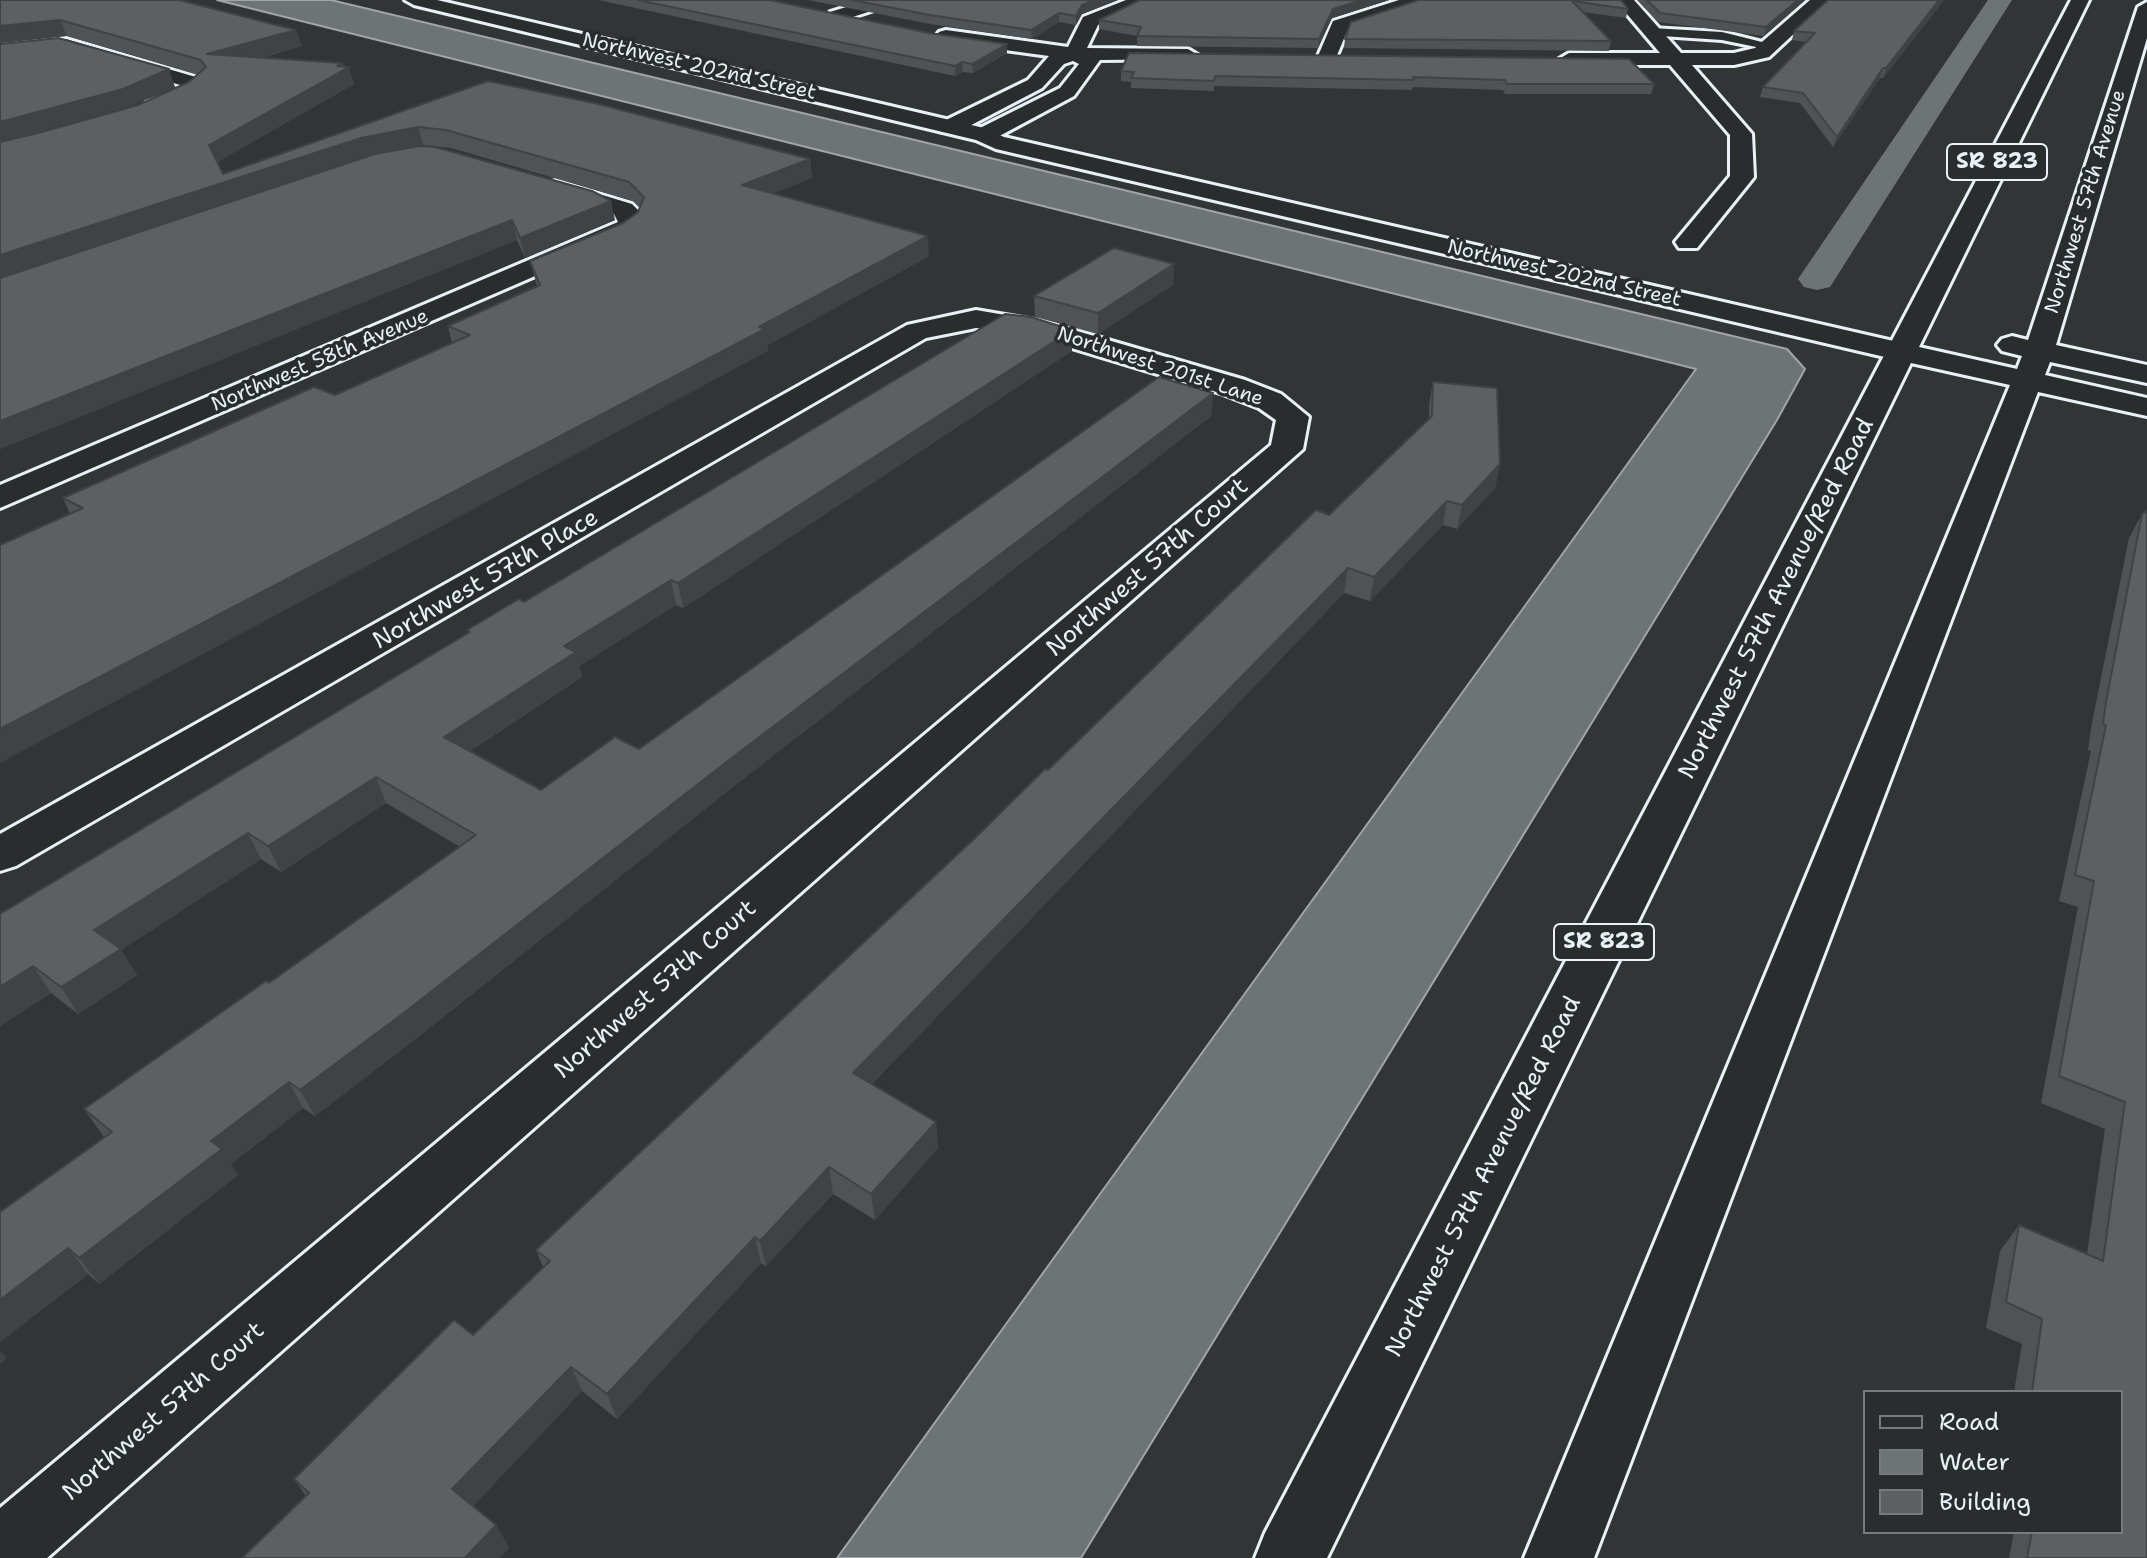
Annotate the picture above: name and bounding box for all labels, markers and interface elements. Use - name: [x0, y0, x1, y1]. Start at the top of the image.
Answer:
- street label: Northwest 202nd Street: [580, 28, 818, 106]
- street label: Northwest 57th Avenue: [2041, 87, 2131, 317]
- road number: SR 823: [1947, 144, 2047, 180]
- street label: Northwest 202nd Street: [1445, 235, 1683, 313]
- street label: Northwest 58th Avenue: [208, 304, 432, 418]
- street label: Northwest 201st Lane: [1054, 322, 1266, 412]
- street label: Northwest 57th Avenue/Red Road: [1673, 414, 1881, 784]
- street label: Northwest 57th Court: [1041, 472, 1255, 664]
- street label: Northwest 57th Place: [368, 504, 604, 656]
- street label: Northwest 57th Court: [549, 894, 763, 1086]
- road number: SR 823: [1554, 924, 1654, 960]
- street label: Northwest 57th Avenue/Red Road: [1380, 992, 1588, 1362]
- street label: Northwest 57th Court: [57, 1316, 271, 1508]
- legend: [1863, 1390, 2123, 1534]
- text: Road: [1939, 1406, 1999, 1438]
- text: Water: [1939, 1446, 2010, 1478]
- text: Building: [1939, 1486, 2031, 1518]

